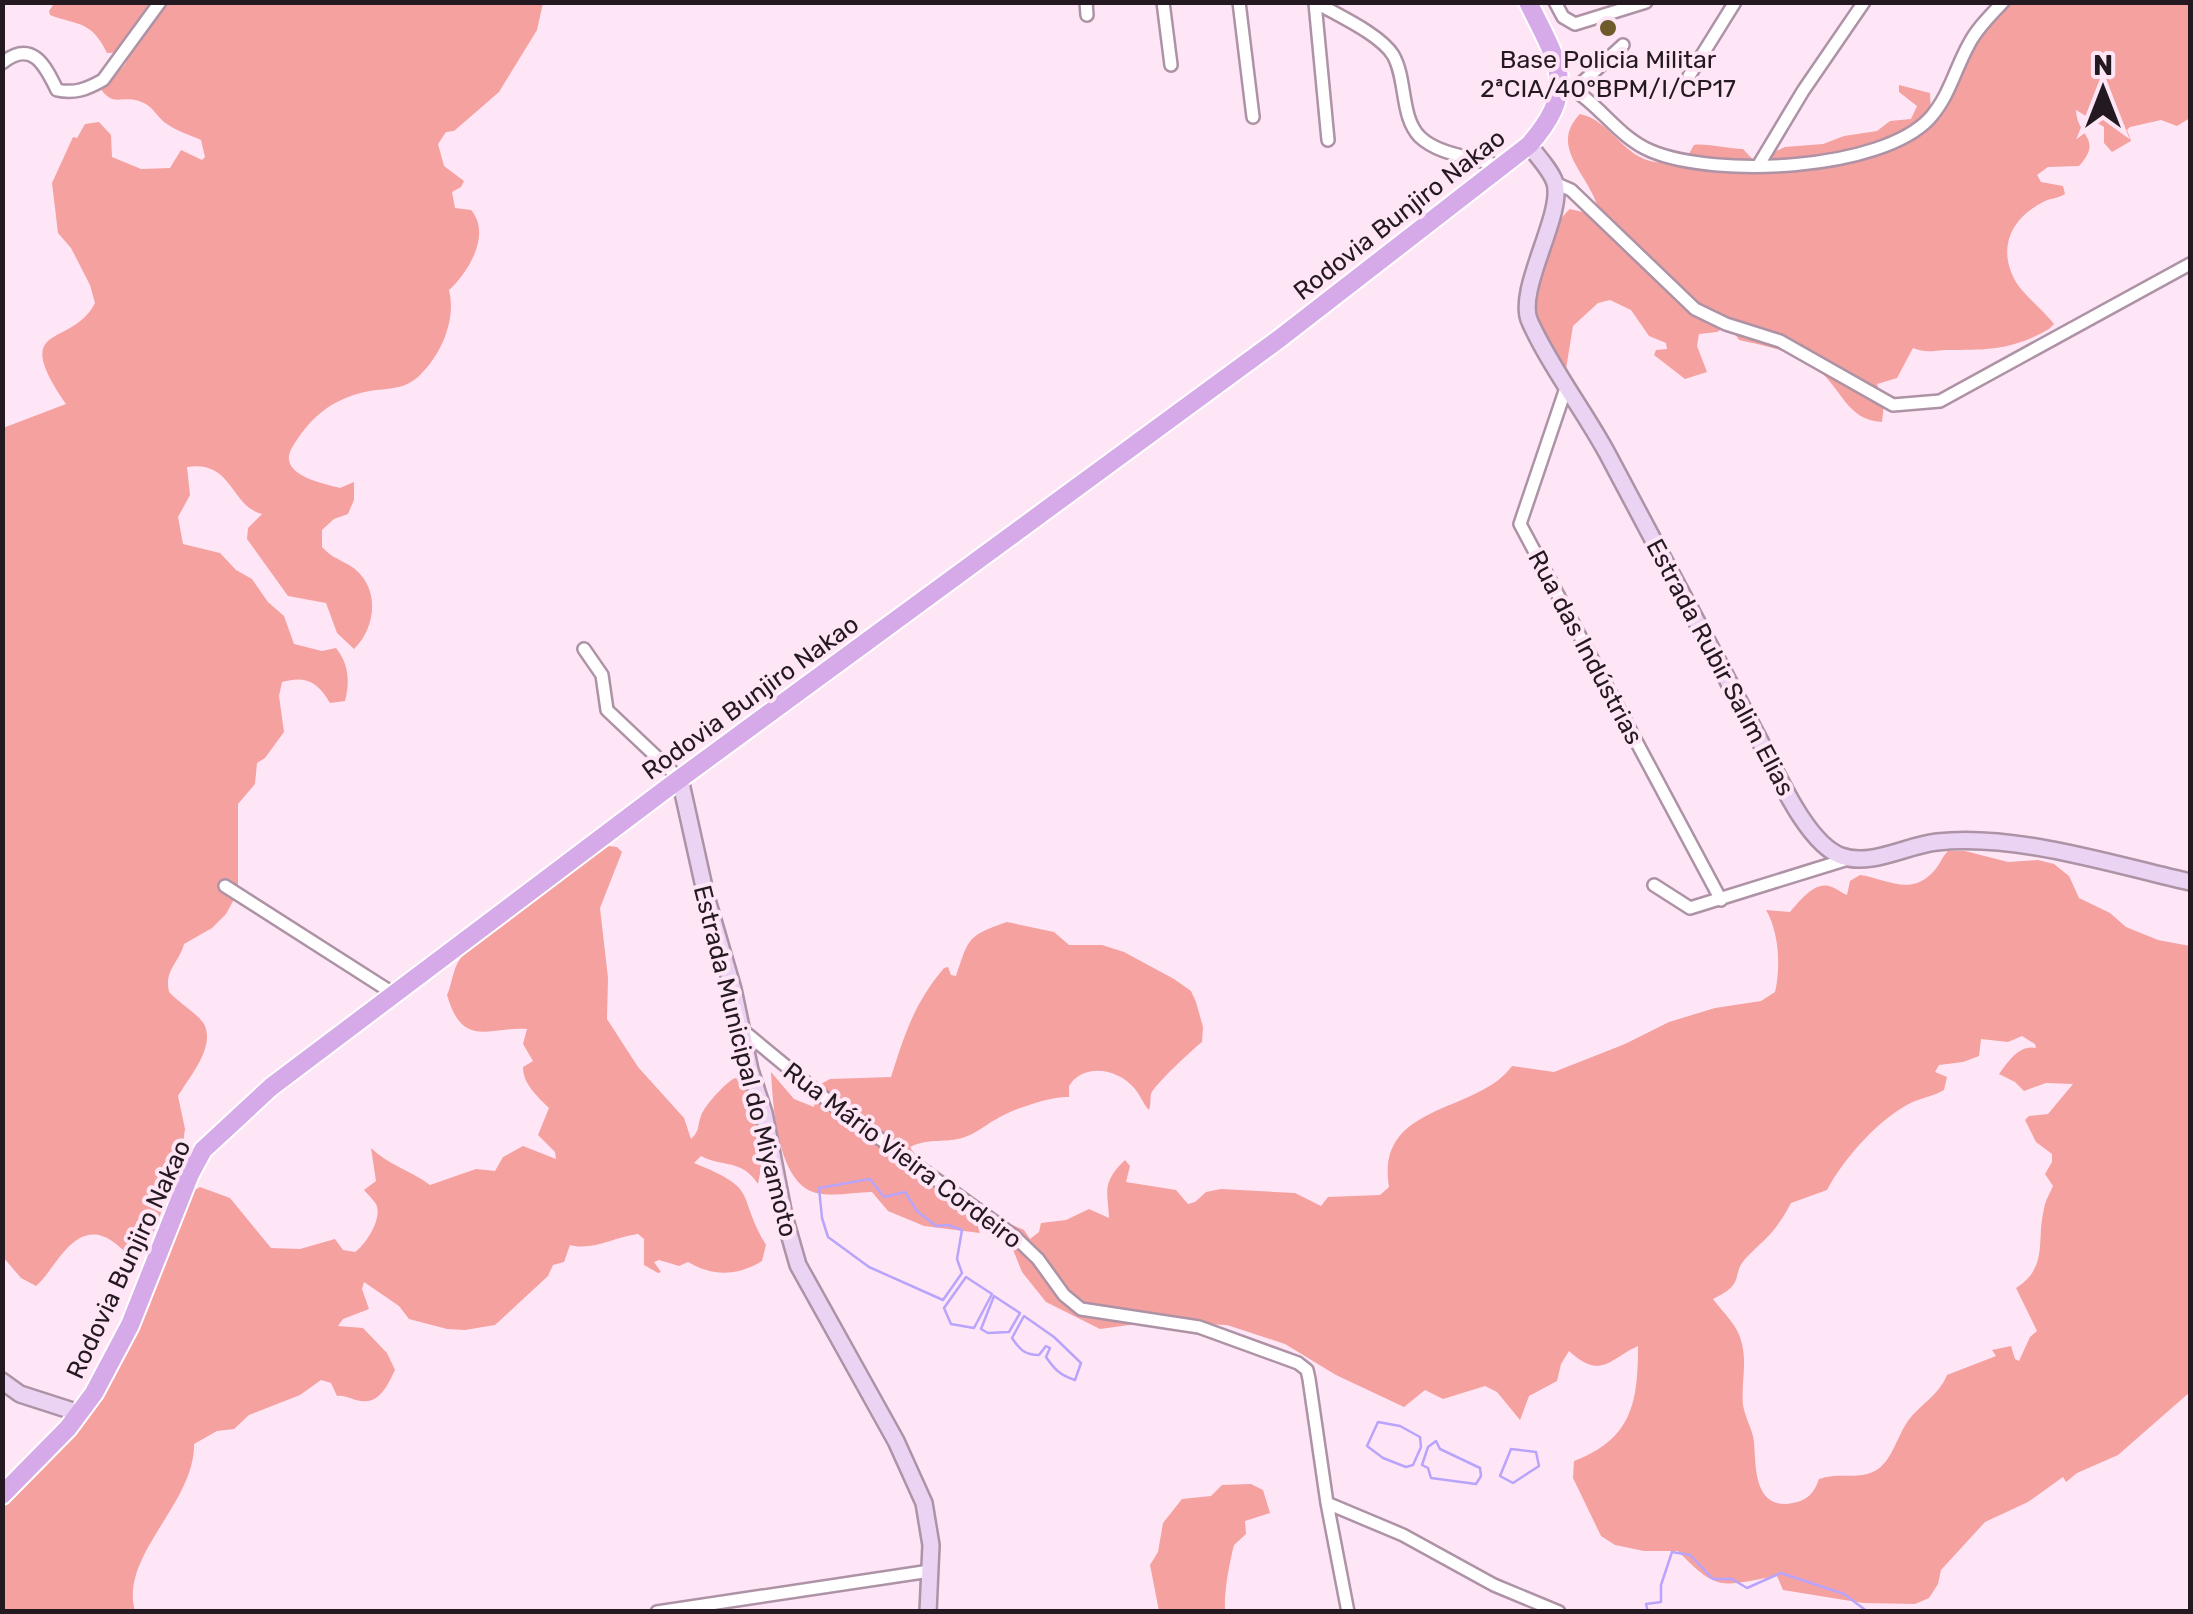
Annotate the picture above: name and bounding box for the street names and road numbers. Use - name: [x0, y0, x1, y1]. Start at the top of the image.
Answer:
- street label: Rodovia Bunjiro Nakao: [1288, 123, 1511, 306]
- street label: Estrada Rubir Salim Elias: [1640, 534, 1801, 801]
- street label: Rua das Indústrias: [1522, 545, 1649, 749]
- street label: Rodovia Bunjiro Nakao: [637, 609, 864, 786]
- street label: Estrada Municipal do Miyamoto: [688, 882, 803, 1240]
- street label: Rua Mário Vieira Cordeiro: [778, 1056, 1028, 1254]
- street label: Rodovia Bunjiro Nakao: [60, 1135, 197, 1383]

